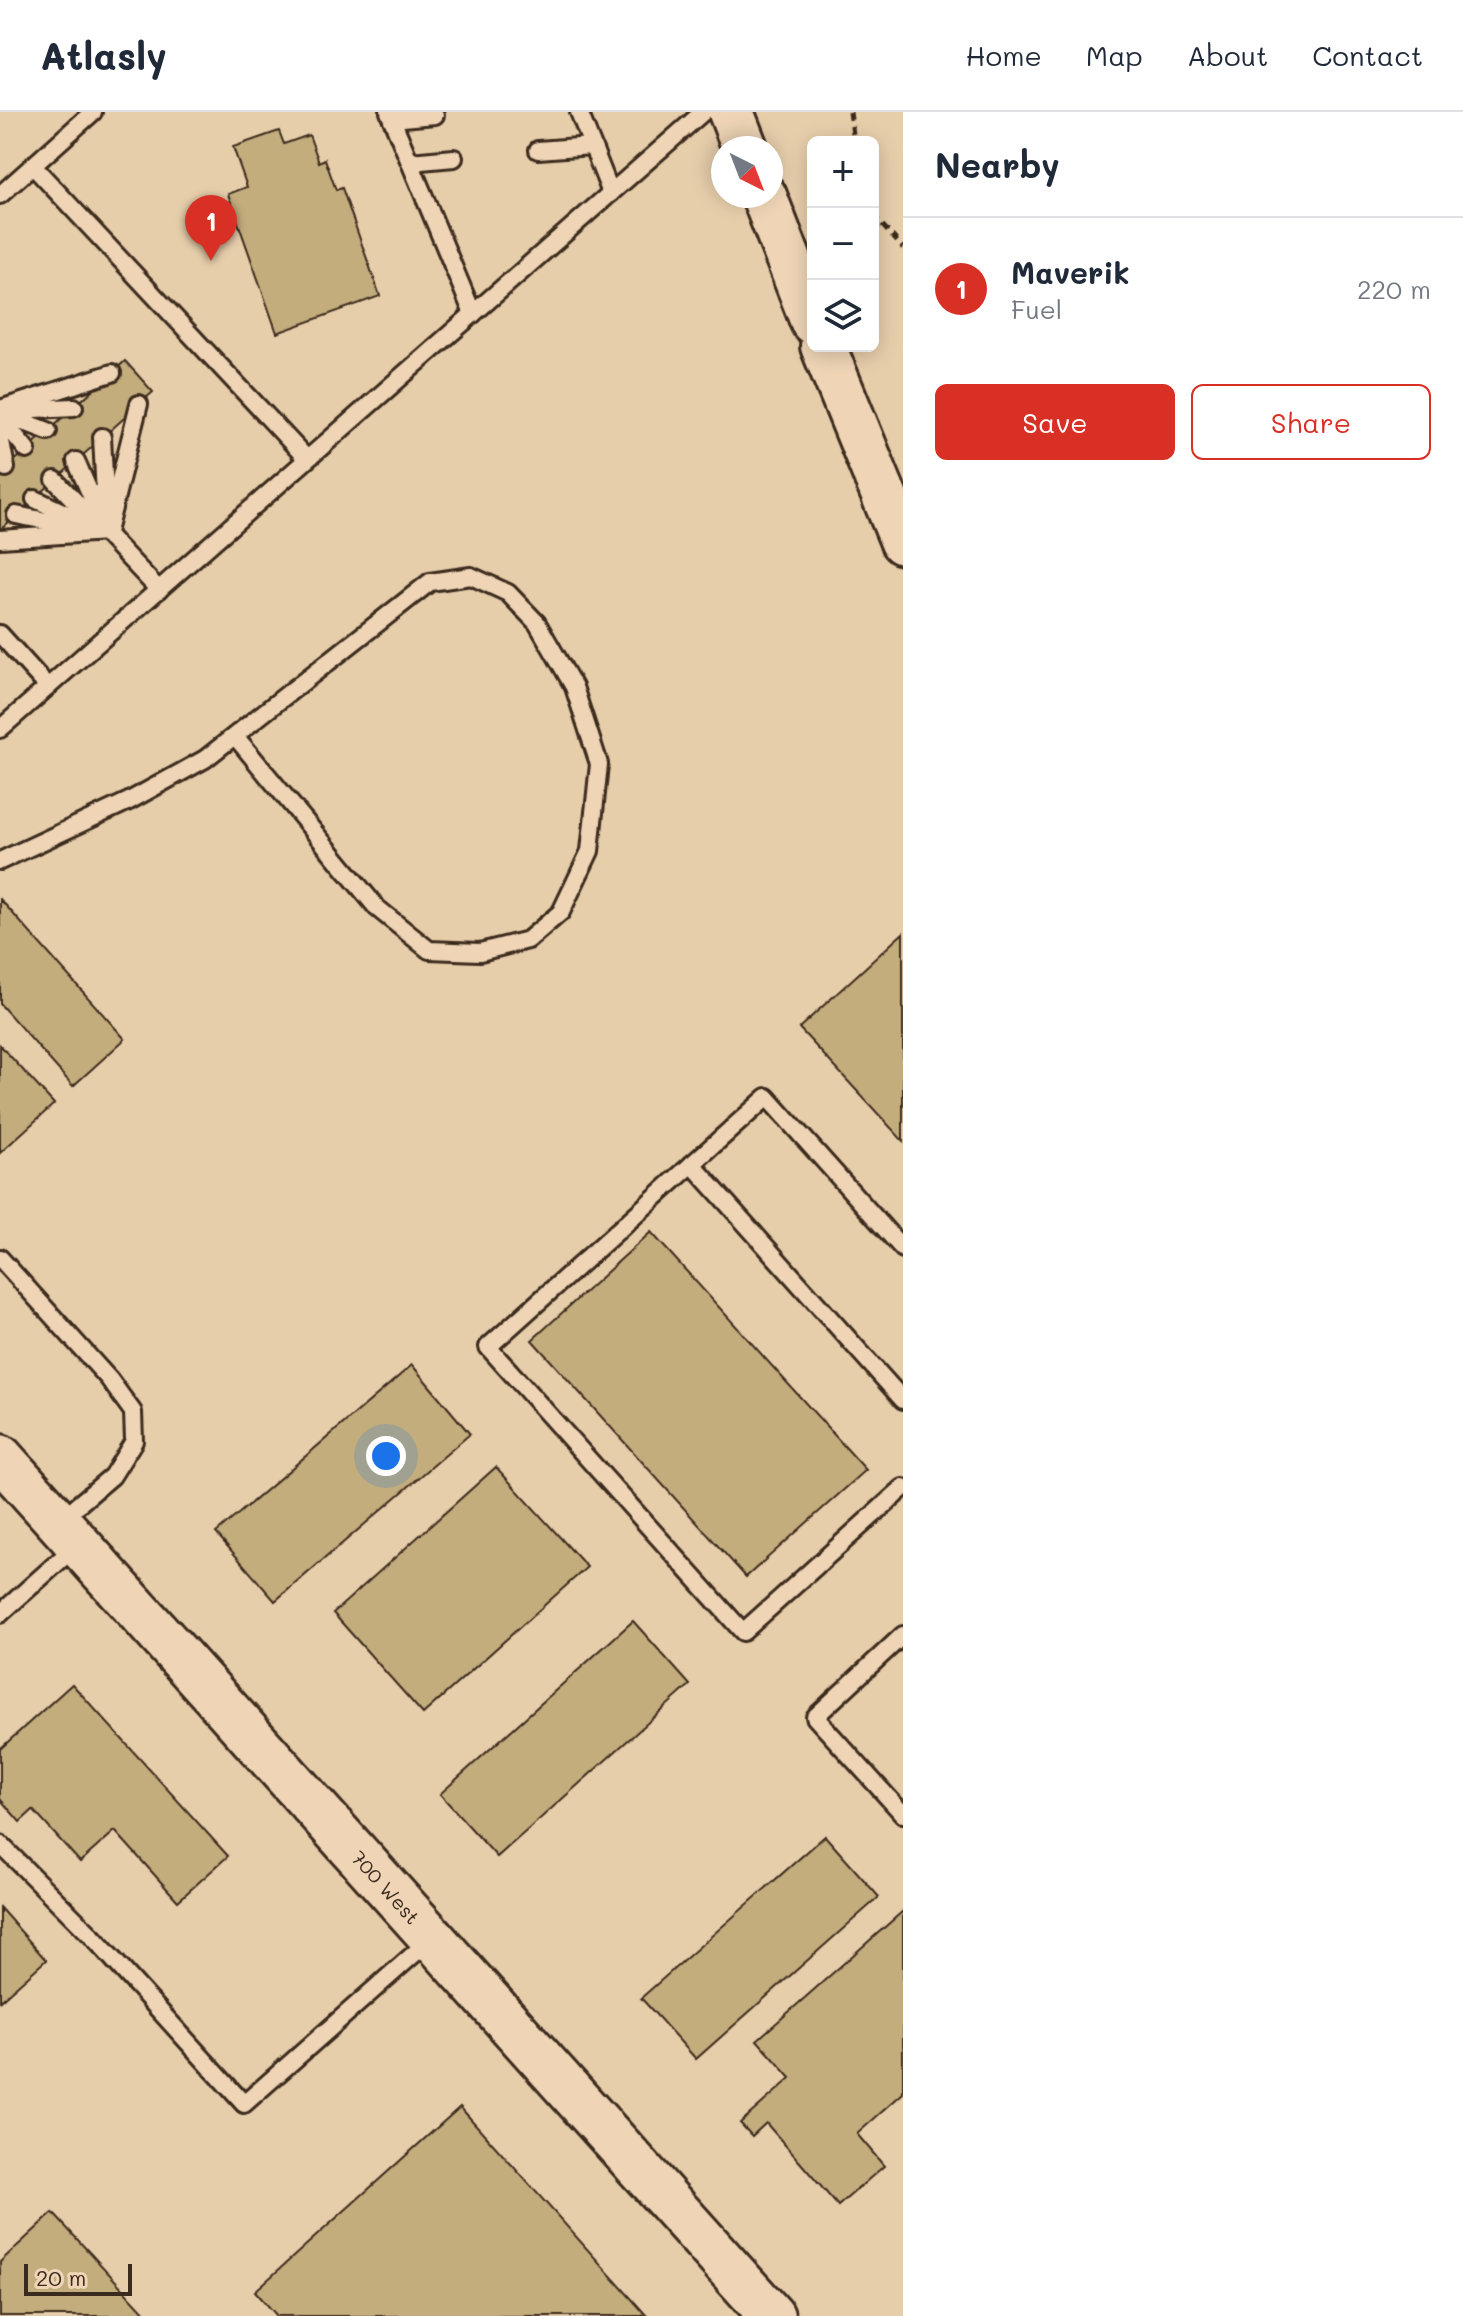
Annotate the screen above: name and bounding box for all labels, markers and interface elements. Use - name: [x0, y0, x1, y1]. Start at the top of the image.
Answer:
- text: Atlasly: [40, 30, 167, 80]
- text: Home: [966, 37, 1042, 73]
- text: Map: [1086, 37, 1143, 73]
- text: About: [1187, 37, 1268, 73]
- text: Contact: [1312, 37, 1423, 73]
- north arrow: [711, 136, 783, 208]
- map controls: [807, 136, 879, 352]
- button: +: [807, 136, 879, 208]
- text: Nearby: [935, 142, 1060, 187]
- pin: 1: [185, 195, 237, 261]
- button: −: [807, 208, 879, 280]
- text: Maverik: [1011, 252, 1130, 292]
- text: 1: [955, 272, 967, 306]
- text: 220 m: [1357, 272, 1431, 306]
- button: layers: [807, 280, 879, 352]
- text: Fuel: [1011, 292, 1062, 326]
- button: Save: [935, 384, 1175, 460]
- button: Share: [1191, 384, 1431, 460]
- your location: [366, 1436, 406, 1476]
- street label: 700 West: [346, 1845, 426, 1929]
- scale bar: [24, 2260, 132, 2296]
- text: 20 m: [36, 2263, 86, 2292]

